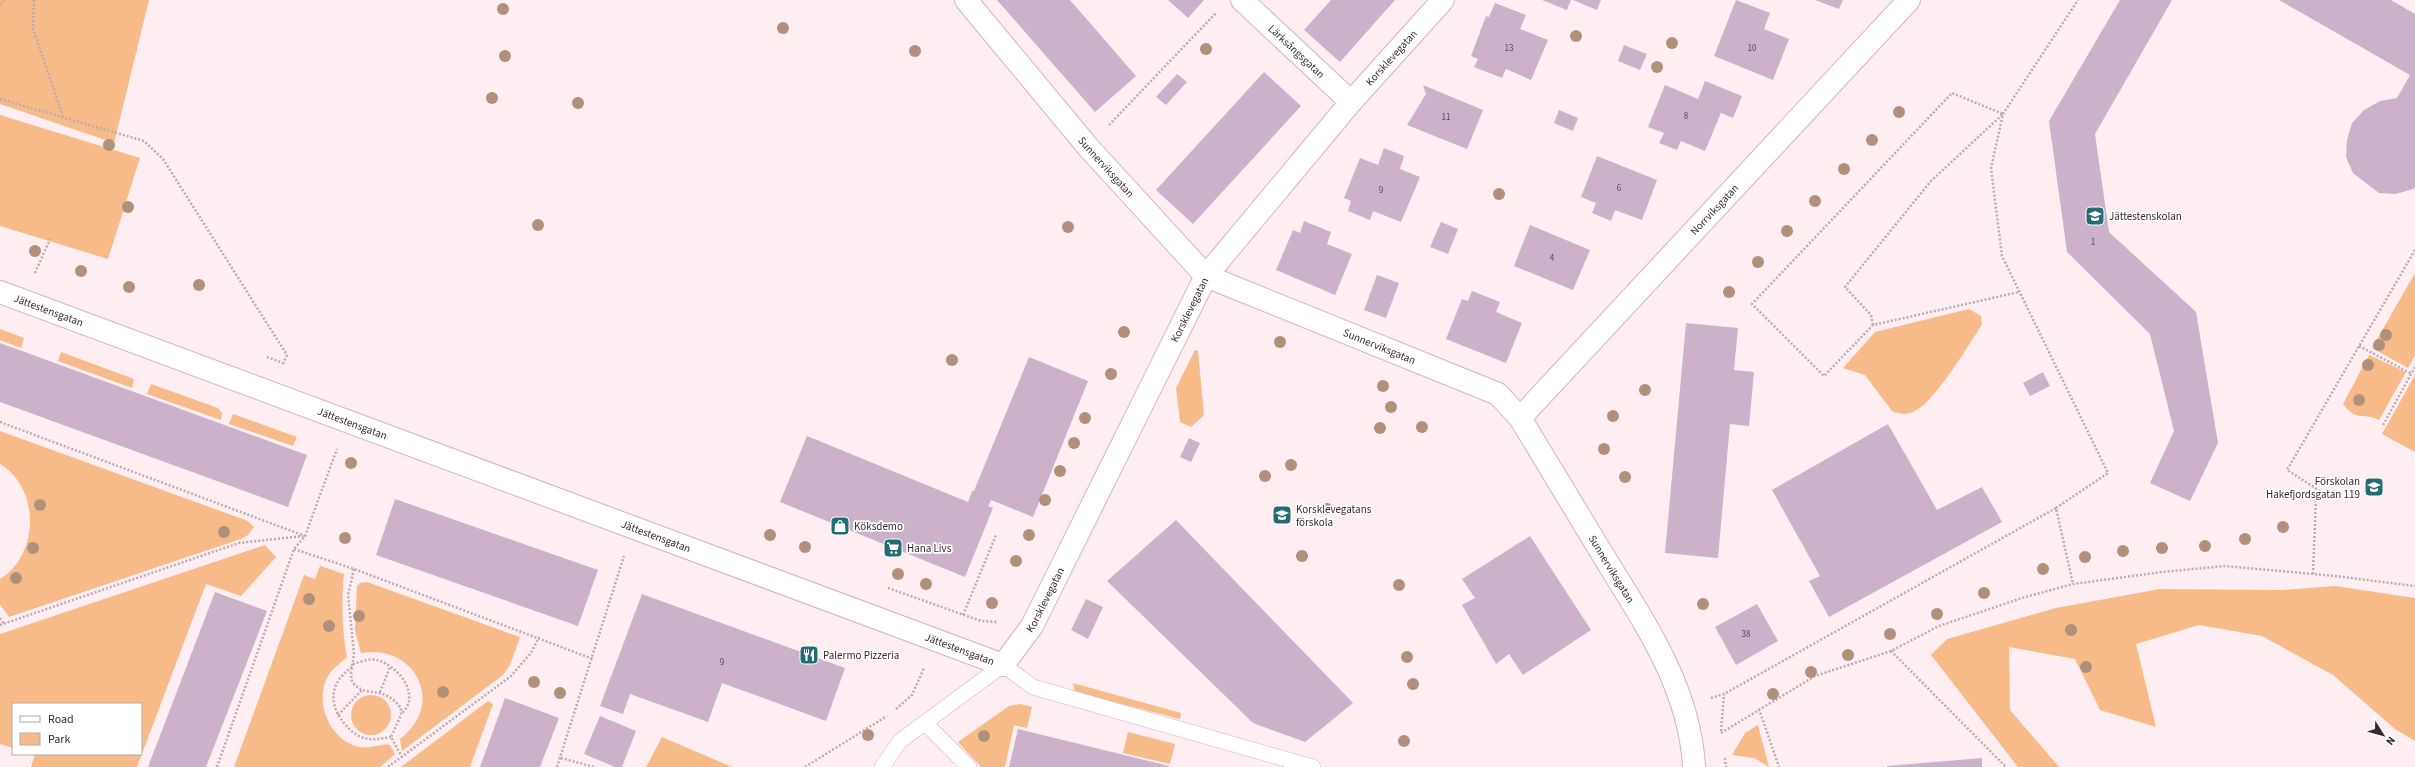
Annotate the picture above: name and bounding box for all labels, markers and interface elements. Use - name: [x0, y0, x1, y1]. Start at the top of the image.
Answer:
- street label: Lärksångsgatan: [1265, 21, 1328, 82]
- street label: Korsklevegatan: [1362, 27, 1421, 89]
- house number: 13: [1505, 42, 1514, 55]
- house number: 10: [1748, 42, 1757, 55]
- house number: 8: [1684, 110, 1689, 123]
- house number: 11: [1442, 111, 1450, 124]
- street label: Sunnerviksgatan: [1074, 134, 1137, 201]
- street label: Norrviksgatan: [1687, 181, 1742, 239]
- house number: 6: [1617, 182, 1622, 195]
- house number: 9: [1379, 184, 1384, 197]
- school or university icon: Jättestenskolan: [2084, 205, 2106, 227]
- place label: Jättestenskolan: [2109, 209, 2182, 224]
- house number: 1: [2091, 236, 2095, 249]
- house number: 4: [1550, 252, 1555, 265]
- street label: Korsklevegatan: [1167, 275, 1212, 345]
- street label: Jättestensgatan: [12, 291, 85, 330]
- street label: Sunnerviksgatan: [1341, 325, 1418, 368]
- street label: Jättestensgatan: [315, 404, 389, 443]
- place label: Förskolan Hakefjordsgatan 119: [2266, 474, 2360, 502]
- school or university icon: Förskolan Hakefjordsgatan 119: [2363, 476, 2385, 498]
- place label: Korsklevegatans förskola: [1296, 502, 1372, 530]
- school or university icon: Korsklevegatans förskola: [1271, 504, 1293, 526]
- shop icon: Köksdemo: [829, 515, 851, 537]
- street label: Jättestensgatan: [619, 517, 693, 556]
- place label: Köksdemo: [854, 519, 903, 534]
- street label: Sunnerviksgatan: [1585, 532, 1638, 606]
- supermarket icon: Hana Livs: [882, 537, 904, 559]
- place label: Hana Livs: [907, 541, 952, 556]
- street label: Korsklevegatan: [1023, 565, 1068, 636]
- house number: 38: [1742, 628, 1751, 641]
- street label: Jättestensgatan: [923, 630, 997, 669]
- restaurant icon: Palermo Pizzeria: [798, 644, 820, 666]
- place label: Palermo Pizzeria: [823, 648, 899, 663]
- house number: 9: [720, 656, 725, 669]
- legend: [12, 703, 142, 755]
- text: Road: [48, 711, 74, 728]
- north arrow: [2363, 715, 2403, 755]
- text: Park: [48, 731, 70, 748]
- text: N: [2382, 733, 2399, 748]

